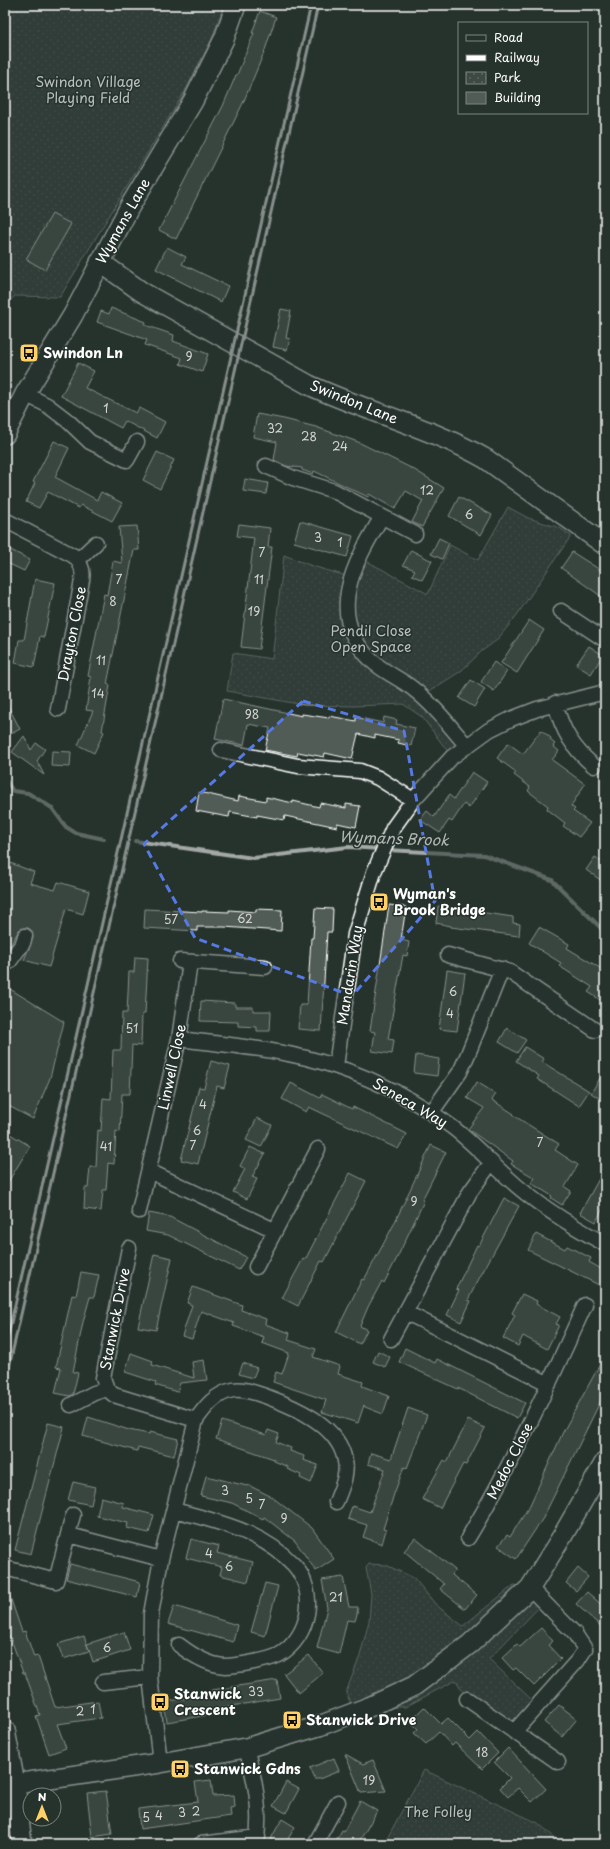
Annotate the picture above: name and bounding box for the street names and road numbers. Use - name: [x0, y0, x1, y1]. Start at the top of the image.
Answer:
- street label: Wymans Lane: [90, 174, 155, 267]
- street label: Swindon Lane: [307, 374, 402, 429]
- street label: Drayton Close: [52, 585, 91, 683]
- street label: Mandarin Way: [331, 924, 368, 1026]
- street label: Linwell Close: [152, 1022, 191, 1112]
- street label: Seneca Way: [369, 1073, 452, 1133]
- street label: Stanwick Drive: [94, 1266, 135, 1372]
- street label: Medoc Close: [481, 1419, 538, 1503]

